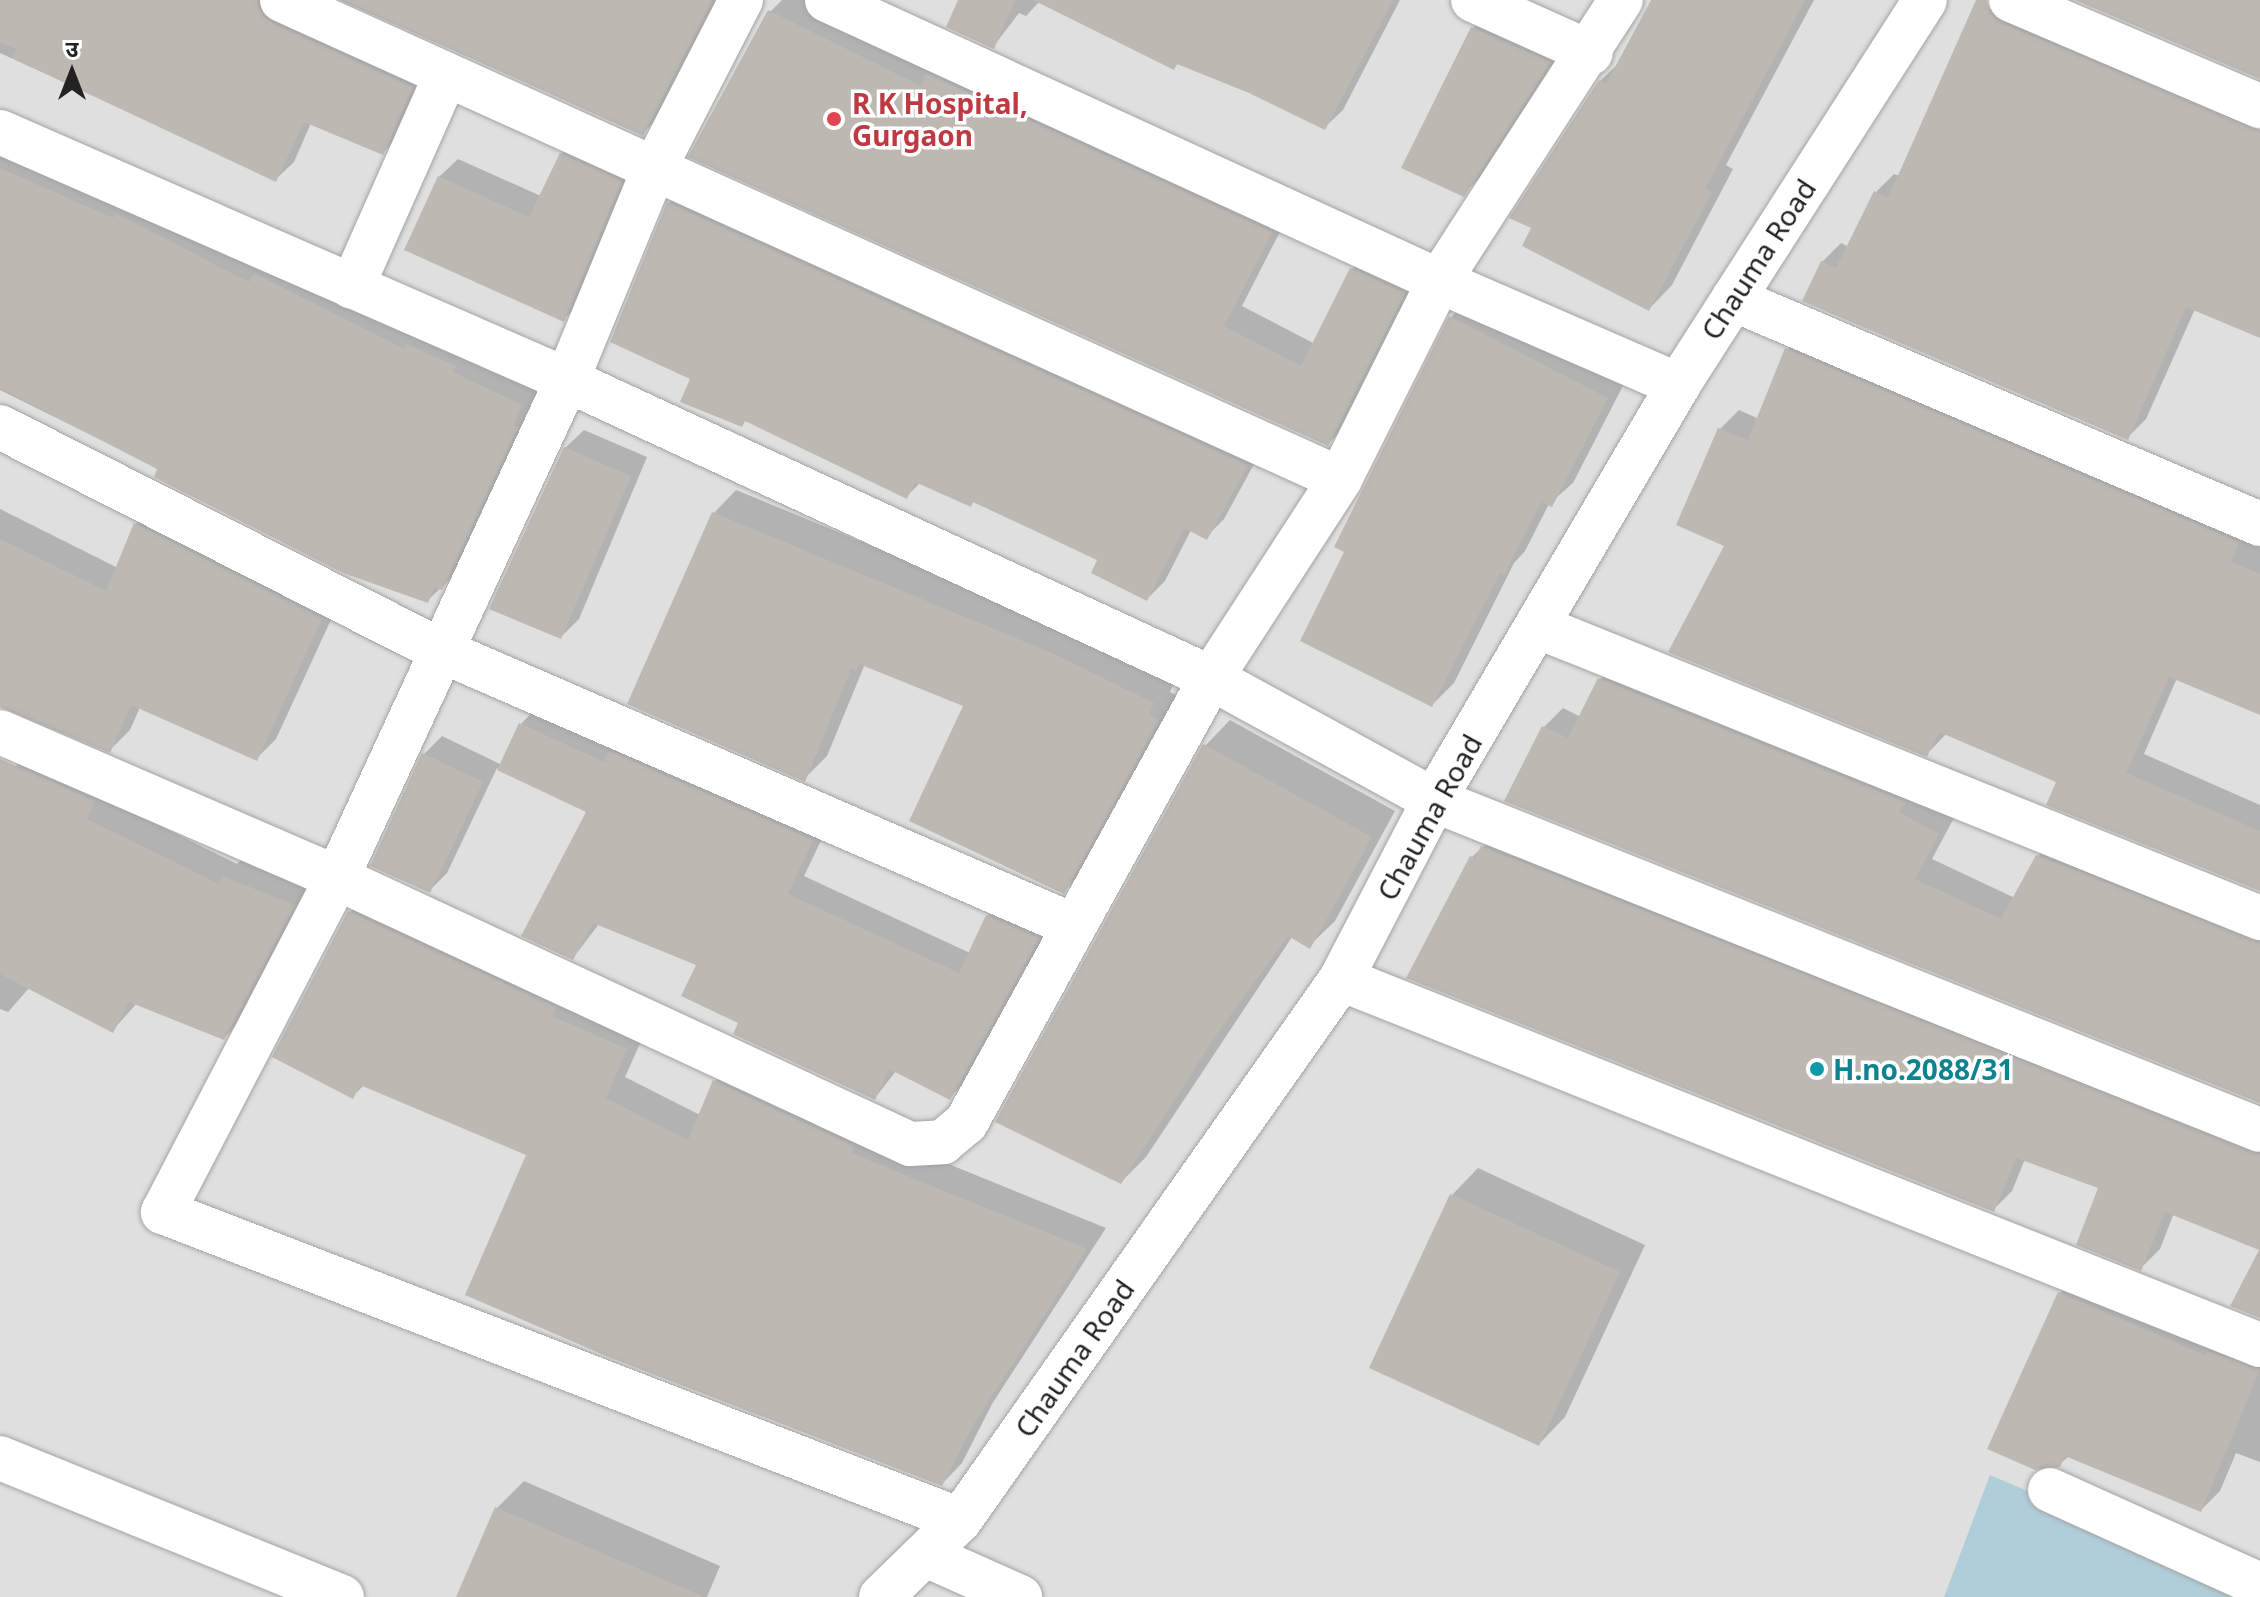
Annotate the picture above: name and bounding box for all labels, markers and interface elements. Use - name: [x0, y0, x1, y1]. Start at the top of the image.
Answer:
- north arrow: [32, 32, 112, 112]
- text: उ: [66, 33, 78, 63]
- place label: R K Hospital, Gurgaon: [852, 86, 1028, 152]
- marker: R K Hospital, Gurgaon: [823, 108, 845, 130]
- street label: Chauma Road: [1694, 172, 1822, 346]
- street label: Chauma Road: [1370, 728, 1488, 906]
- place label: H.no.2088/31: [1833, 1052, 2014, 1086]
- marker: H.no.2088/31: [1808, 1060, 1826, 1078]
- street label: Chauma Road: [1007, 1273, 1141, 1443]

